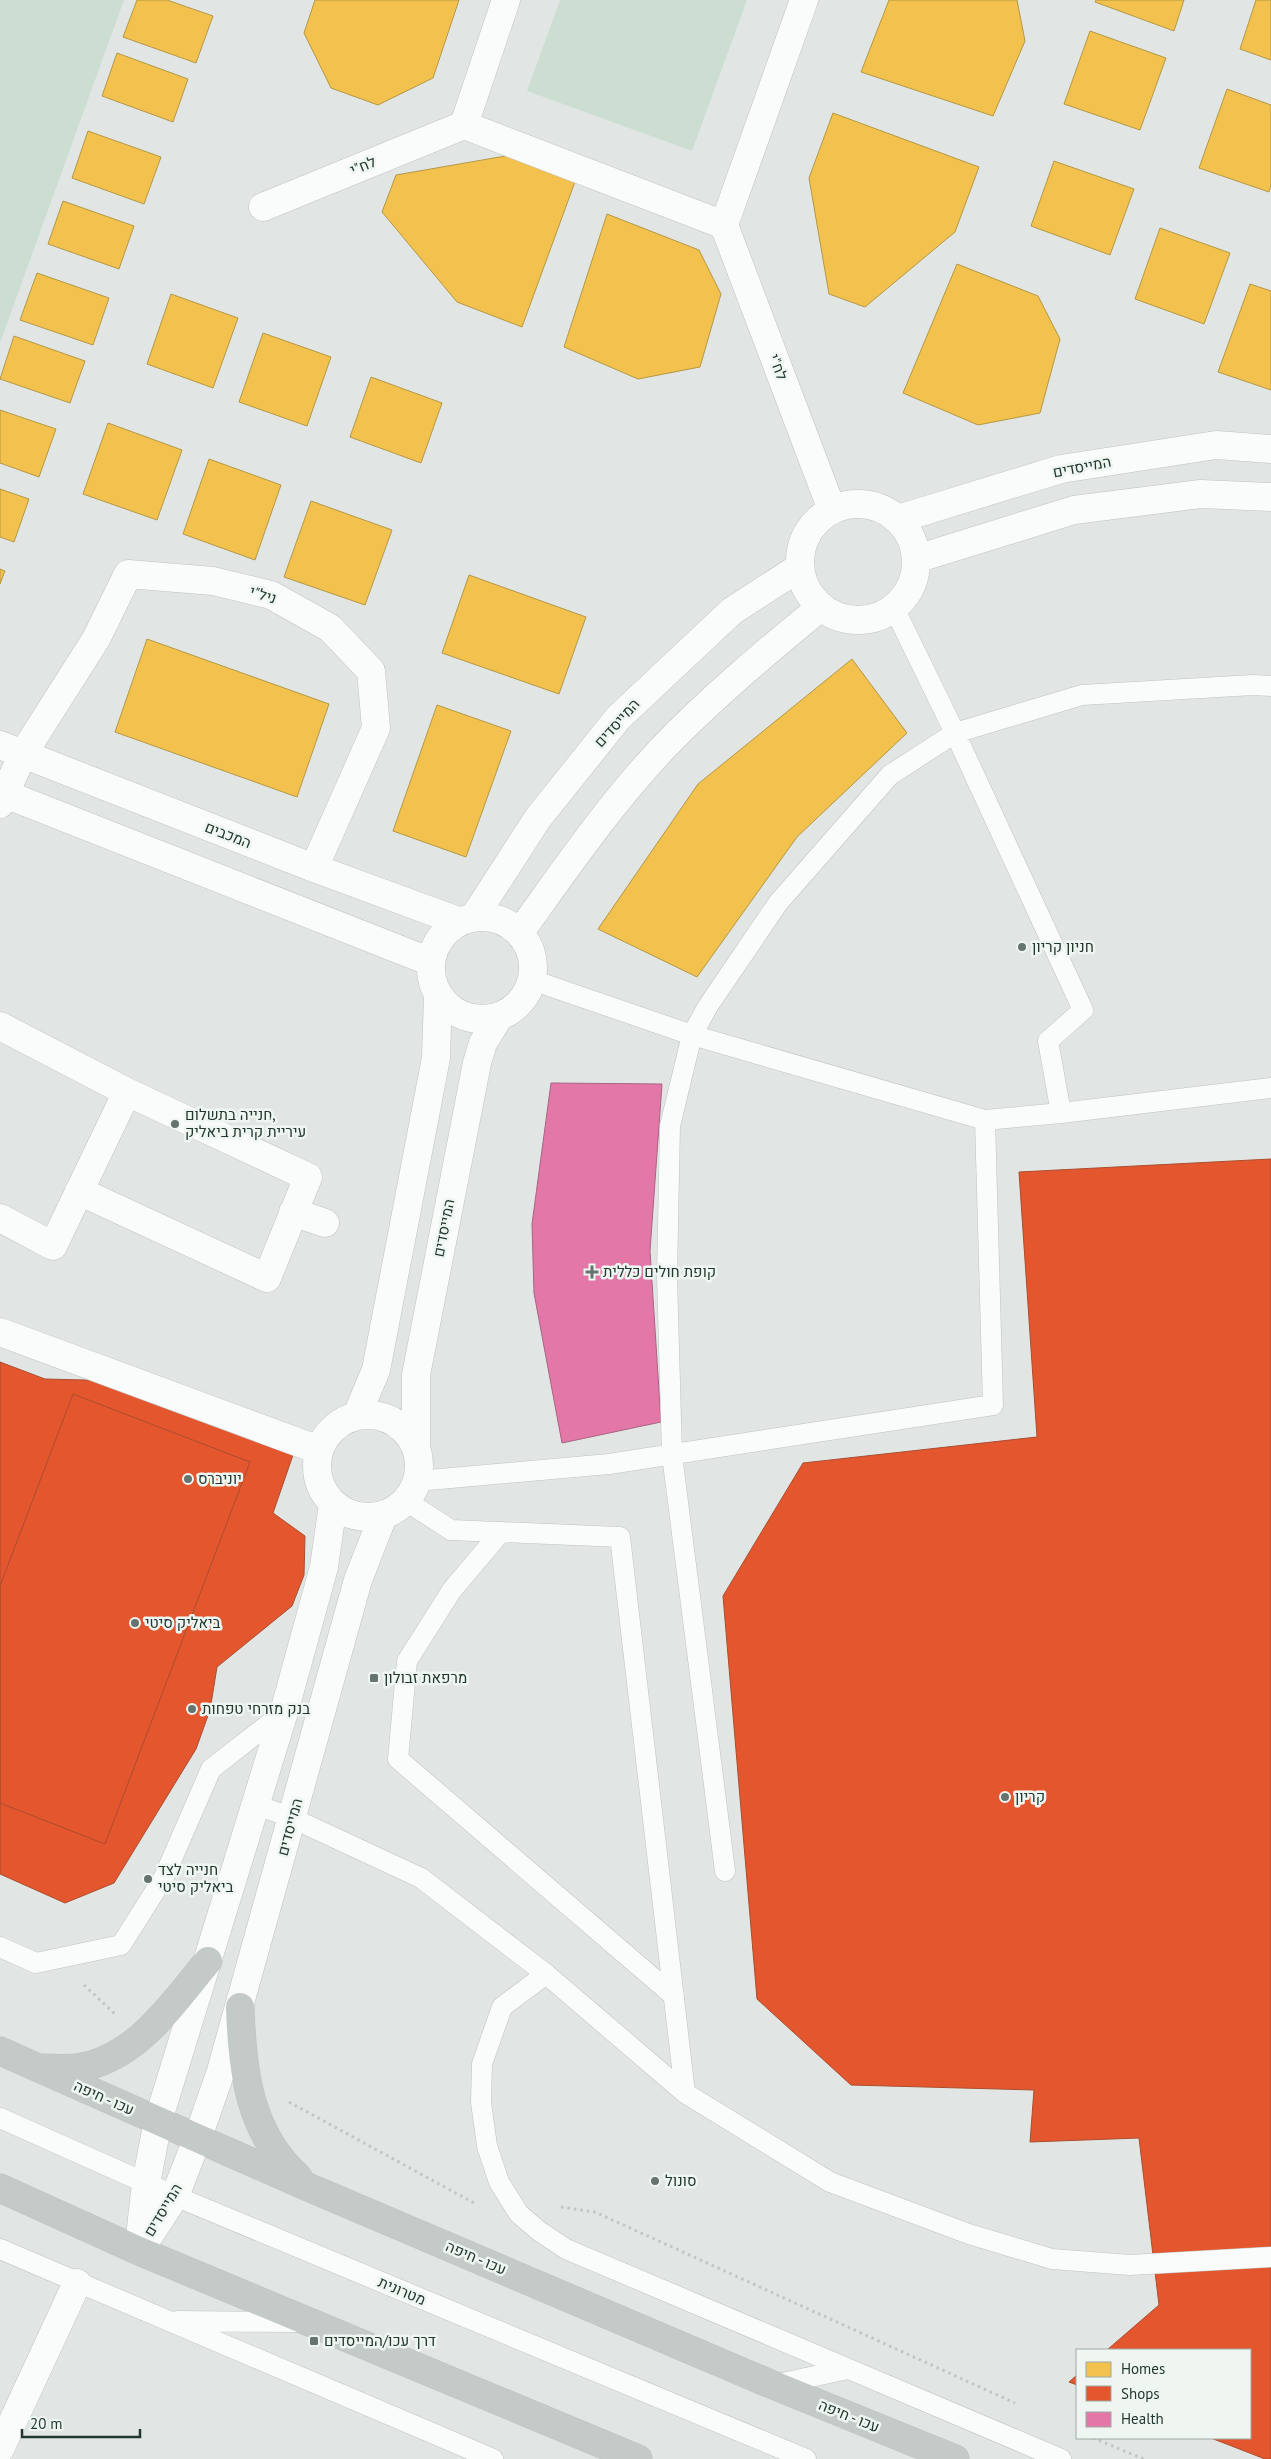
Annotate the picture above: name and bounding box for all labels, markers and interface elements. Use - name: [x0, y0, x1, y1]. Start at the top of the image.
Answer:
- street label: לח"י: [347, 152, 379, 179]
- street label: לח"י: [765, 351, 792, 383]
- street label: המייסדים: [1051, 452, 1113, 481]
- street label: ניל"י: [247, 581, 279, 608]
- street label: המייסדים: [590, 694, 643, 751]
- street label: המכבים: [202, 817, 254, 852]
- place label: חניון קריון: [1032, 937, 1094, 956]
- marker: חניון קריון: [1016, 941, 1028, 953]
- place label: חנייה בתשלום, עיריית קרית ביאליק: [185, 1105, 306, 1141]
- marker: חנייה בתשלום, עיריית קרית ביאליק: [169, 1118, 181, 1130]
- street label: המייסדים: [429, 1197, 458, 1259]
- place label: קופת חולים כללית: [603, 1262, 716, 1281]
- marker: קופת חולים כללית: [585, 1265, 599, 1279]
- place label: יוניברס: [198, 1469, 242, 1488]
- marker: יוניברס: [182, 1473, 194, 1485]
- place label: ביאליק סיטי: [145, 1613, 221, 1632]
- marker: ביאליק סיטי: [129, 1617, 141, 1629]
- place label: מרפאת זבולון: [384, 1668, 467, 1687]
- marker: מרפאת זבולון: [368, 1672, 380, 1684]
- place label: בנק מזרחי טפחות: [202, 1699, 310, 1718]
- marker: בנק מזרחי טפחות: [186, 1703, 198, 1715]
- place label: קריון: [1015, 1787, 1045, 1806]
- marker: קריון: [999, 1791, 1011, 1803]
- street label: המייסדים: [273, 1796, 306, 1858]
- place label: חנייה לצד ביאליק סיטי: [158, 1860, 234, 1896]
- marker: חנייה לצד ביאליק סיטי: [142, 1873, 154, 1885]
- street label: עכו - חיפה: [71, 2076, 137, 2119]
- place label: סונול: [665, 2171, 697, 2190]
- marker: סונול: [649, 2175, 661, 2187]
- street label: המייסדים: [139, 2180, 186, 2240]
- street label: עכו - חיפה: [443, 2236, 509, 2279]
- street label: מטרונית: [376, 2272, 429, 2309]
- place label: דרך עכו/המייסדים: [324, 2331, 436, 2350]
- marker: דרך עכו/המייסדים: [308, 2335, 320, 2347]
- legend: [1076, 2349, 1251, 2439]
- text: Homes: [1121, 2359, 1165, 2378]
- text: Shops: [1121, 2384, 1160, 2403]
- street label: עכו - חיפה: [816, 2395, 882, 2436]
- scale bar: [22, 2406, 140, 2438]
- text: Health: [1121, 2409, 1164, 2428]
- text: 20 m: [30, 2414, 63, 2433]

